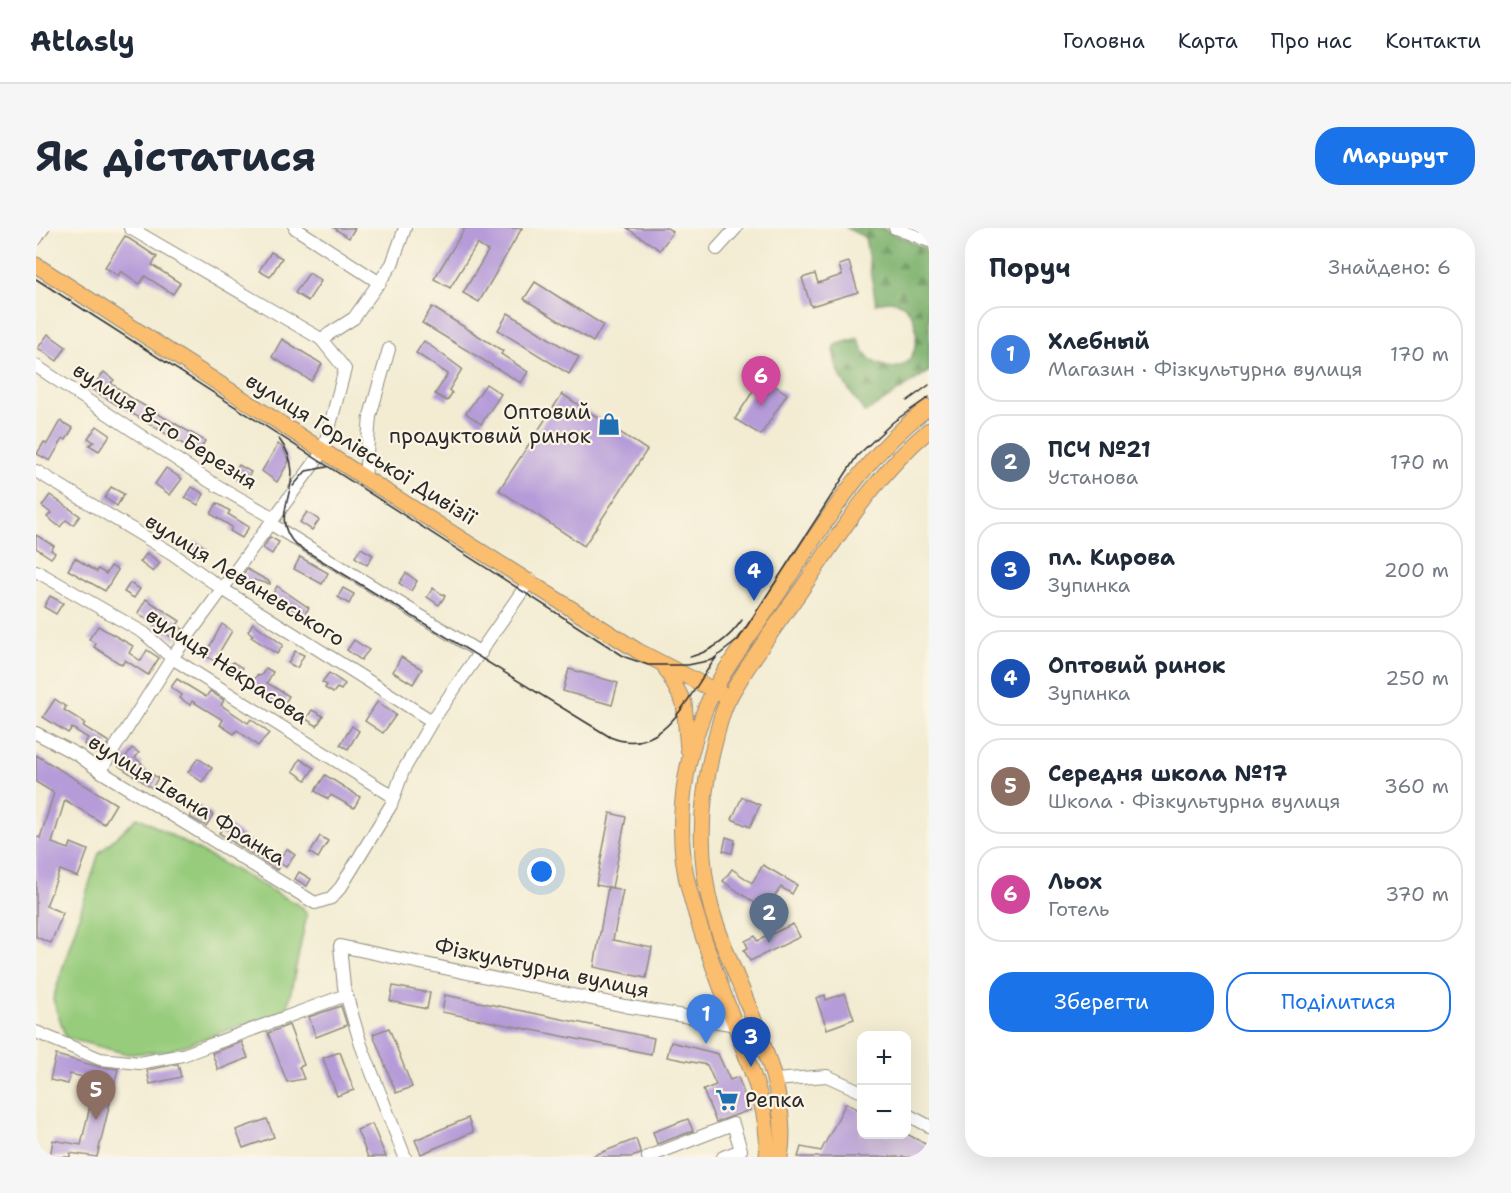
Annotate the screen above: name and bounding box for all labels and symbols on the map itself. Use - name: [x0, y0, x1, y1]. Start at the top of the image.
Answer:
- street label: вулиця 8-го Березня: [67, 356, 263, 496]
- pin: 6: [742, 356, 780, 406]
- street label: вулиця Горлівської Дивізії: [240, 366, 483, 532]
- place label: Оптовий продуктовий ринок: [389, 398, 591, 450]
- shop icon: Оптовий продуктовий ринок: [596, 411, 622, 437]
- street label: вулиця Леваневського: [140, 507, 350, 653]
- pin: 4: [734, 552, 774, 601]
- street label: вулиця Некрасова: [140, 601, 314, 731]
- street label: вулиця Івана Франка: [83, 728, 291, 872]
- your location: [527, 857, 556, 886]
- pin: 2: [750, 894, 788, 943]
- street label: Фізкультурна вулиця: [432, 932, 652, 1004]
- pin: 1: [686, 994, 726, 1044]
- pin: 3: [732, 1018, 770, 1067]
- pin: 5: [76, 1070, 116, 1120]
- place label: Репка: [745, 1086, 804, 1114]
- supermarket icon: Репка: [714, 1087, 740, 1113]

